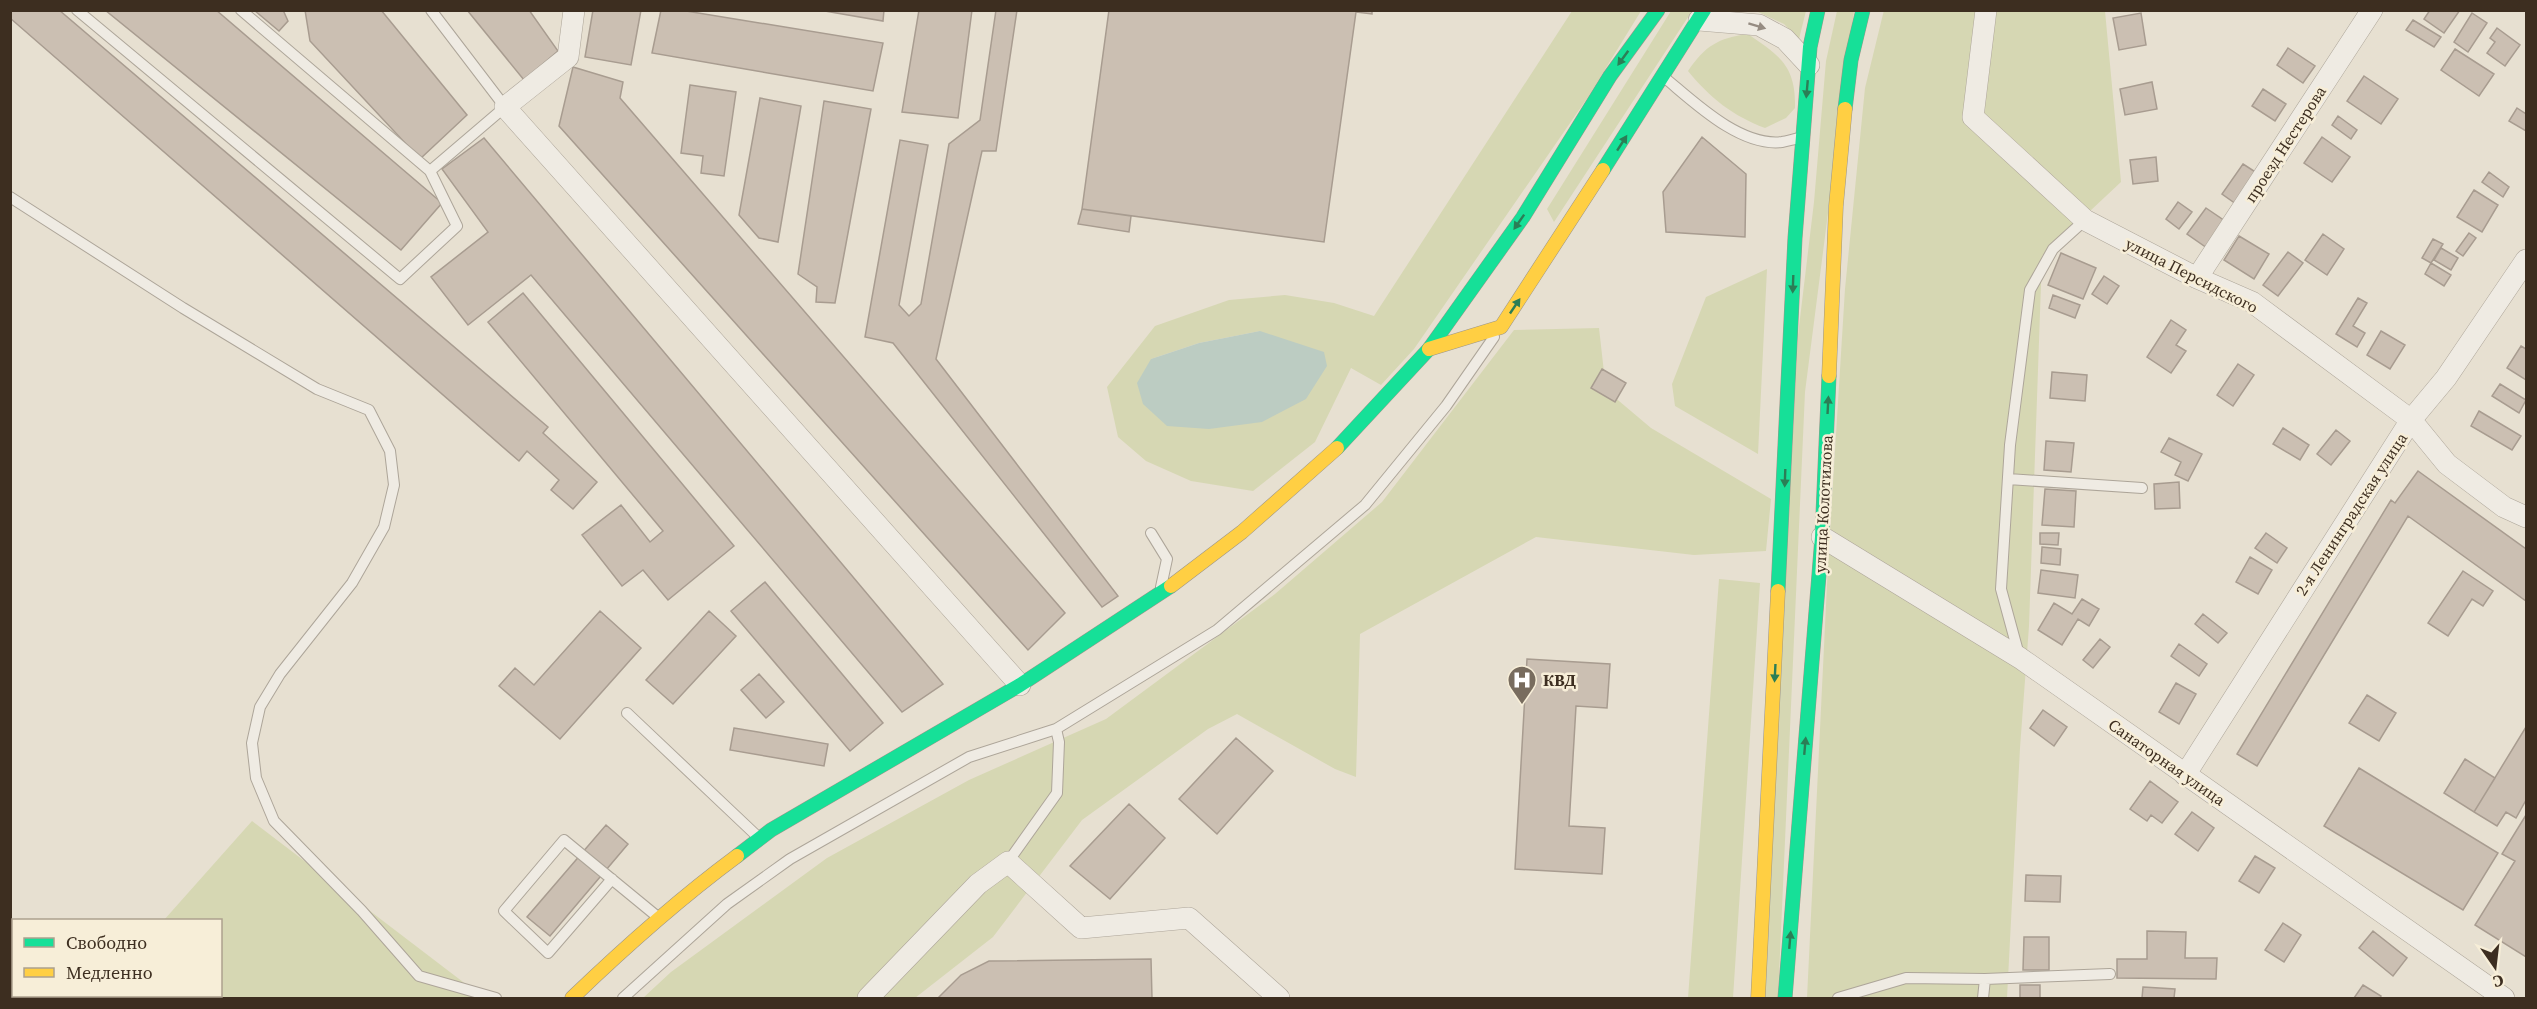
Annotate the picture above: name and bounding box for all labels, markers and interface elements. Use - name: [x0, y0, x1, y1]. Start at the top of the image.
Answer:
- one-way arrow: [1748, 22, 1766, 31]
- one-way arrow: [1617, 49, 1629, 65]
- one-way arrow: [1802, 80, 1812, 99]
- street label: проезд Нестерова: [2239, 81, 2331, 207]
- one-way arrow: [1616, 134, 1627, 151]
- one-way arrow: [1513, 214, 1525, 230]
- street label: улица Персидского: [2122, 232, 2262, 318]
- one-way arrow: [1789, 274, 1798, 293]
- one-way arrow: [1509, 298, 1520, 314]
- one-way arrow: [1823, 395, 1832, 414]
- street label: 2-я Ленинградская улица: [2290, 428, 2413, 600]
- street label: улица Колотилова: [1808, 434, 1838, 573]
- one-way arrow: [1781, 469, 1790, 488]
- hospital icon: КВД: [1506, 664, 1538, 706]
- one-way arrow: [1770, 664, 1780, 683]
- place label: КВД: [1543, 669, 1577, 691]
- street label: Санаторная улица: [2104, 713, 2231, 811]
- one-way arrow: [1801, 736, 1810, 755]
- legend: [12, 919, 222, 997]
- text: Свободно: [66, 930, 147, 955]
- one-way arrow: [1785, 931, 1795, 950]
- north arrow: [2465, 937, 2525, 997]
- text: Медленно: [66, 960, 153, 985]
- text: С: [2491, 970, 2506, 993]

